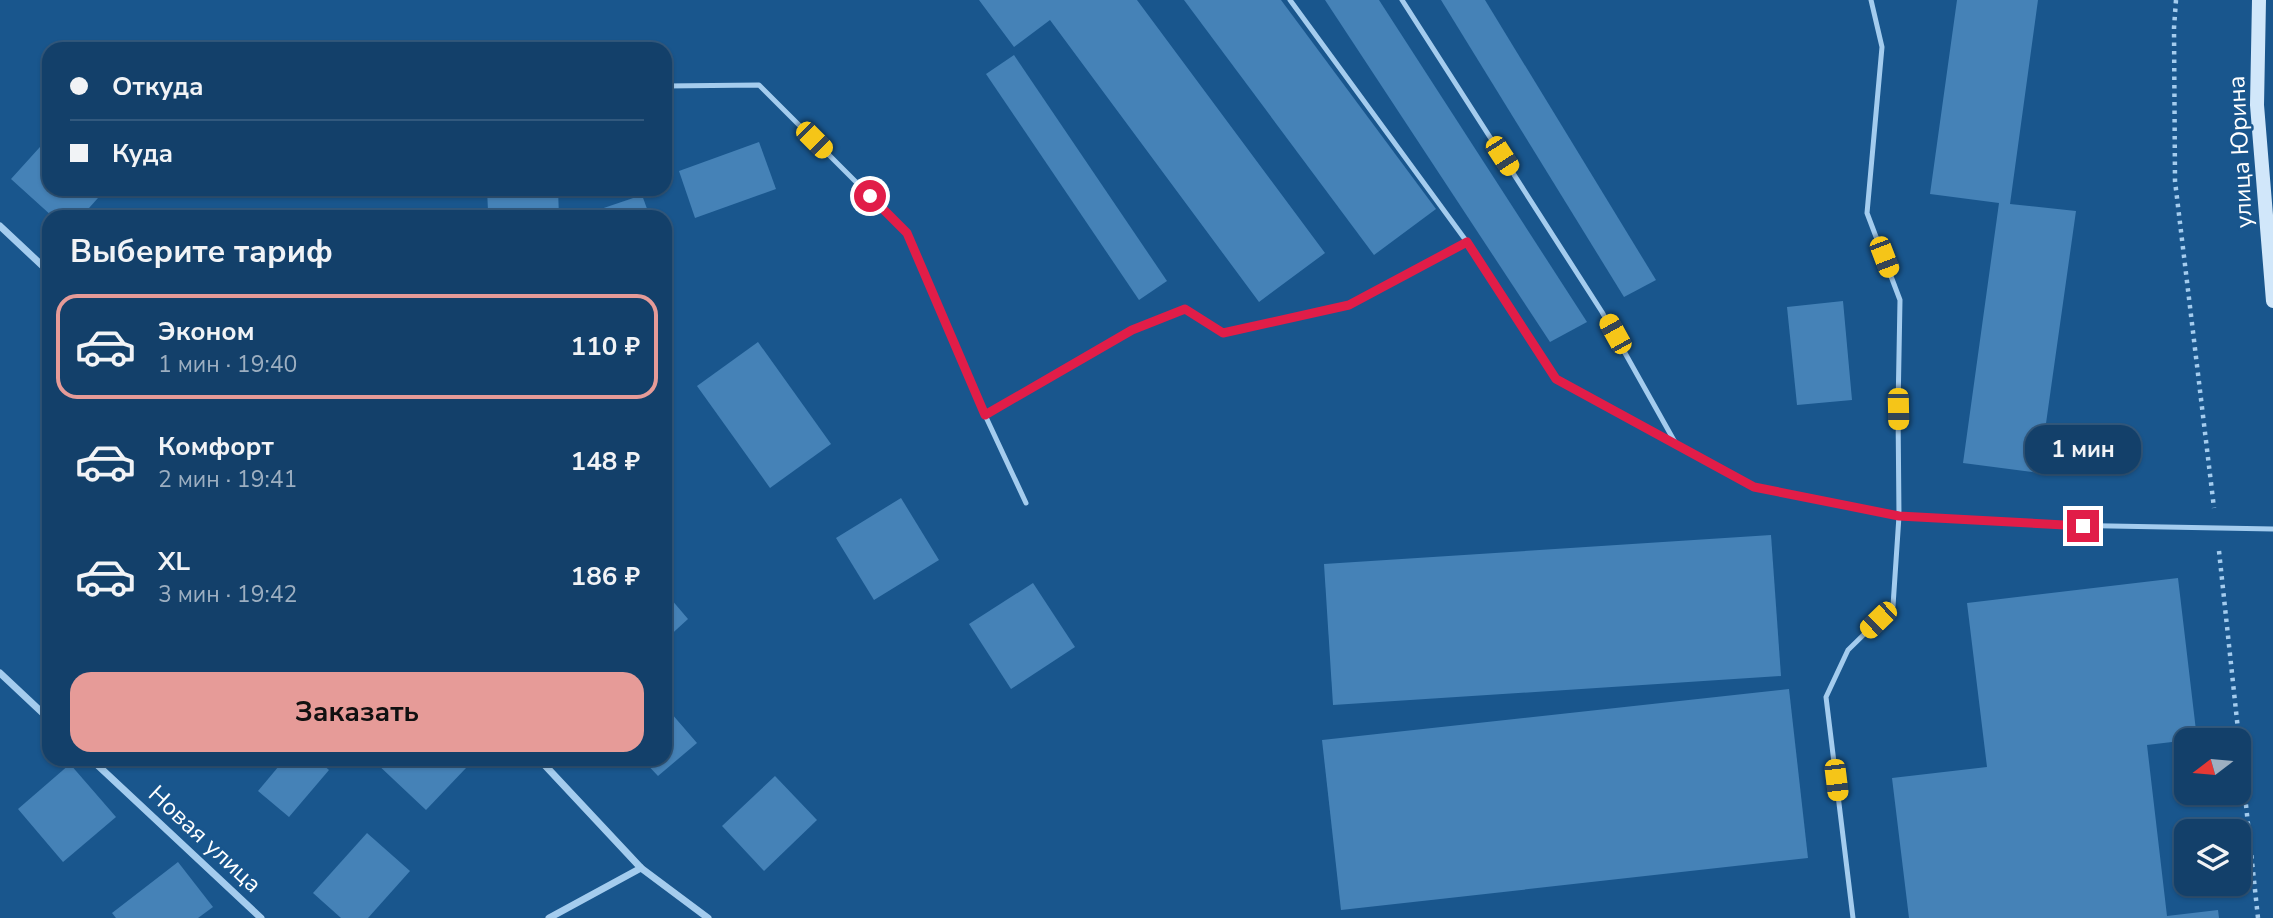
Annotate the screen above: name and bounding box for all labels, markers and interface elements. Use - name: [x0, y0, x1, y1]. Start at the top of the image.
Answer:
- text: Откуда: [112, 69, 204, 104]
- street label: улица Юрина: [2220, 75, 2260, 229]
- car: [792, 118, 837, 162]
- car: [1482, 133, 1523, 179]
- text: Куда: [112, 136, 173, 171]
- route start: [854, 180, 886, 212]
- text: Выберите тариф: [70, 230, 333, 273]
- car: [1867, 234, 1902, 280]
- car: [1596, 311, 1635, 357]
- text: Эконом: [158, 314, 255, 349]
- icon: car: [74, 315, 137, 378]
- text: 110 ₽: [571, 329, 640, 364]
- text: 1 мин · 19:40: [158, 349, 297, 380]
- car: [1888, 388, 1909, 430]
- callout: 1 мин: [2025, 424, 2141, 474]
- text: Комфорт: [158, 429, 274, 464]
- icon: car: [74, 430, 137, 493]
- text: 1 мин: [2051, 434, 2115, 465]
- text: 148 ₽: [571, 444, 640, 479]
- text: 2 мин · 19:41: [158, 464, 297, 495]
- route end: [2067, 510, 2099, 542]
- text: XL: [158, 544, 190, 579]
- icon: car: [74, 545, 137, 608]
- text: 186 ₽: [571, 559, 640, 594]
- text: 3 мин · 19:42: [158, 579, 297, 610]
- car: [1856, 598, 1901, 642]
- button: Заказать: [70, 672, 644, 752]
- north arrow: [2174, 728, 2250, 805]
- map controls: [2174, 728, 2251, 896]
- car: [1824, 758, 1849, 802]
- street label: Новая улица: [141, 778, 269, 900]
- button: layers: [2174, 819, 2251, 896]

